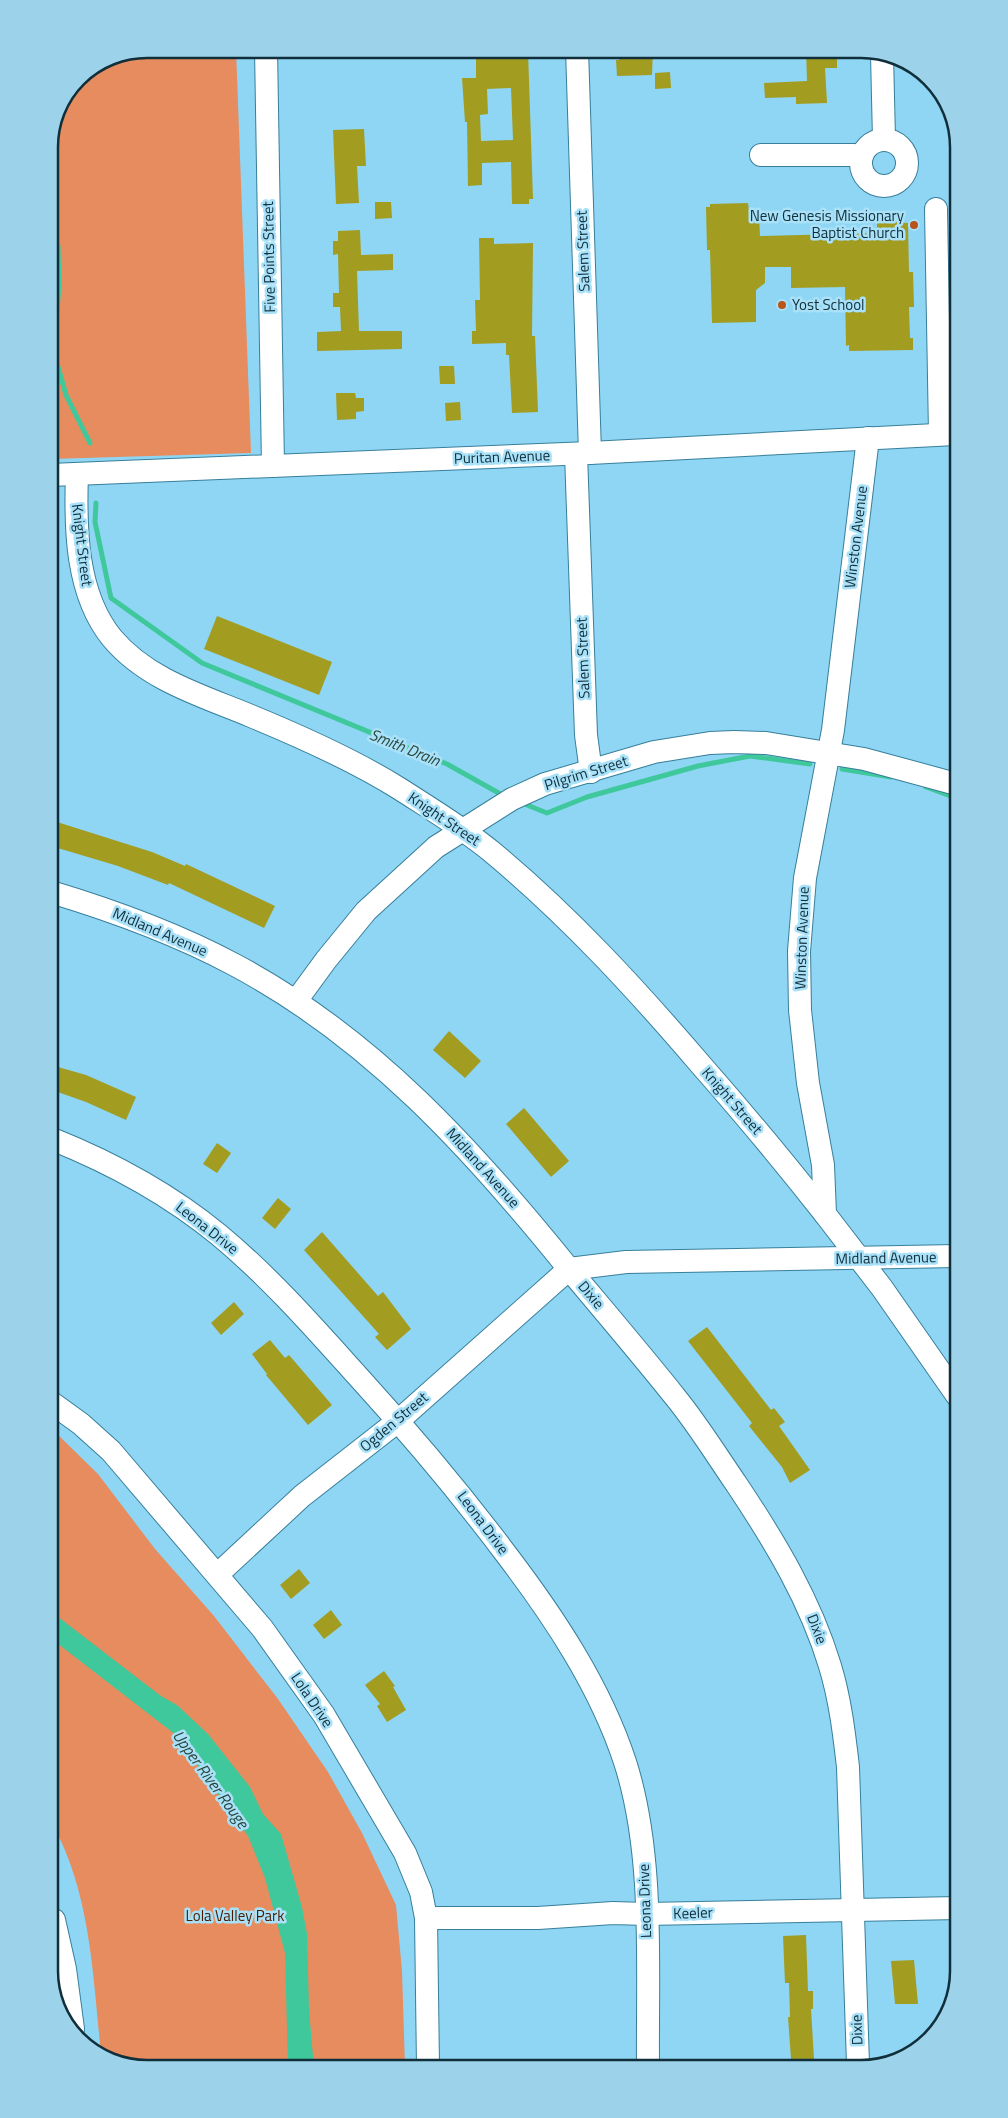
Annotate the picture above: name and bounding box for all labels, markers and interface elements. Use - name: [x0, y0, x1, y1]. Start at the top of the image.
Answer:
- street label: Five Points Street: [256, 200, 281, 313]
- place label: New Genesis Missionary Baptist Church: [750, 204, 904, 244]
- street label: Salem Street: [570, 209, 595, 292]
- marker: New Genesis Missionary Baptist Church: [908, 219, 920, 231]
- place label: Yost School: [792, 293, 865, 316]
- marker: Yost School: [776, 299, 788, 311]
- street label: Puritan Avenue: [453, 443, 551, 470]
- street label: Winston Avenue: [838, 484, 873, 589]
- street label: Knight Street: [66, 502, 99, 588]
- street label: Salem Street: [570, 616, 595, 699]
- water label: Smith Drain: [366, 722, 445, 772]
- street label: Pilgrim Street: [541, 749, 631, 796]
- street label: Knight Street: [404, 786, 486, 852]
- street label: Winston Avenue: [788, 886, 815, 990]
- street label: Midland Avenue: [109, 901, 211, 962]
- street label: Knight Street: [697, 1062, 769, 1140]
- street label: Midland Avenue: [441, 1122, 526, 1213]
- street label: Leona Drive: [171, 1196, 244, 1260]
- street label: Midland Avenue: [835, 1245, 937, 1270]
- street label: Dixie: [573, 1276, 610, 1314]
- street label: Ogden Street: [354, 1386, 433, 1457]
- street label: Leona Drive: [452, 1486, 515, 1559]
- street label: Dixie: [801, 1610, 834, 1647]
- street label: Lola Drive: [286, 1668, 339, 1732]
- water label: Upper River Rouge: [167, 1725, 256, 1834]
- street label: Leona Drive: [632, 1863, 657, 1939]
- street label: Keeler: [673, 1900, 713, 1925]
- park label: Lola Valley Park: [186, 1904, 284, 1927]
- street label: Dixie: [844, 2014, 869, 2046]

